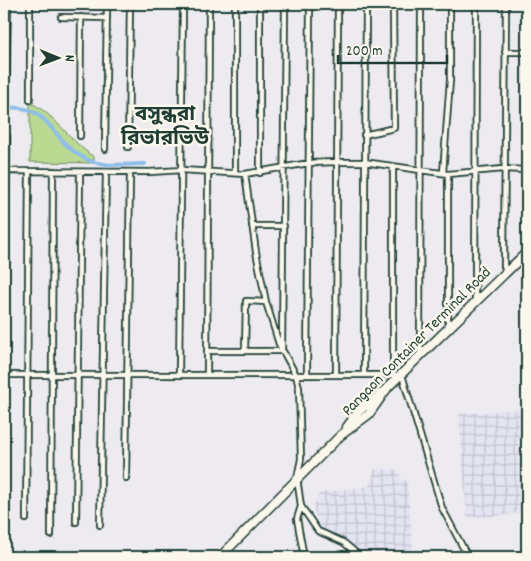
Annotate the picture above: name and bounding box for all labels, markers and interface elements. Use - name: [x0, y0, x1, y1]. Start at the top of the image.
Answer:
- north arrow: [32, 32, 82, 82]
- scale bar: [338, 32, 447, 64]
- text: 200 m: [346, 41, 383, 63]
- text: N: [59, 55, 79, 62]
- district label: বসুন্ধরা রিভারভিউ: [120, 101, 210, 155]
- street label: Pangaon Container Terminal Road: [337, 262, 497, 422]

